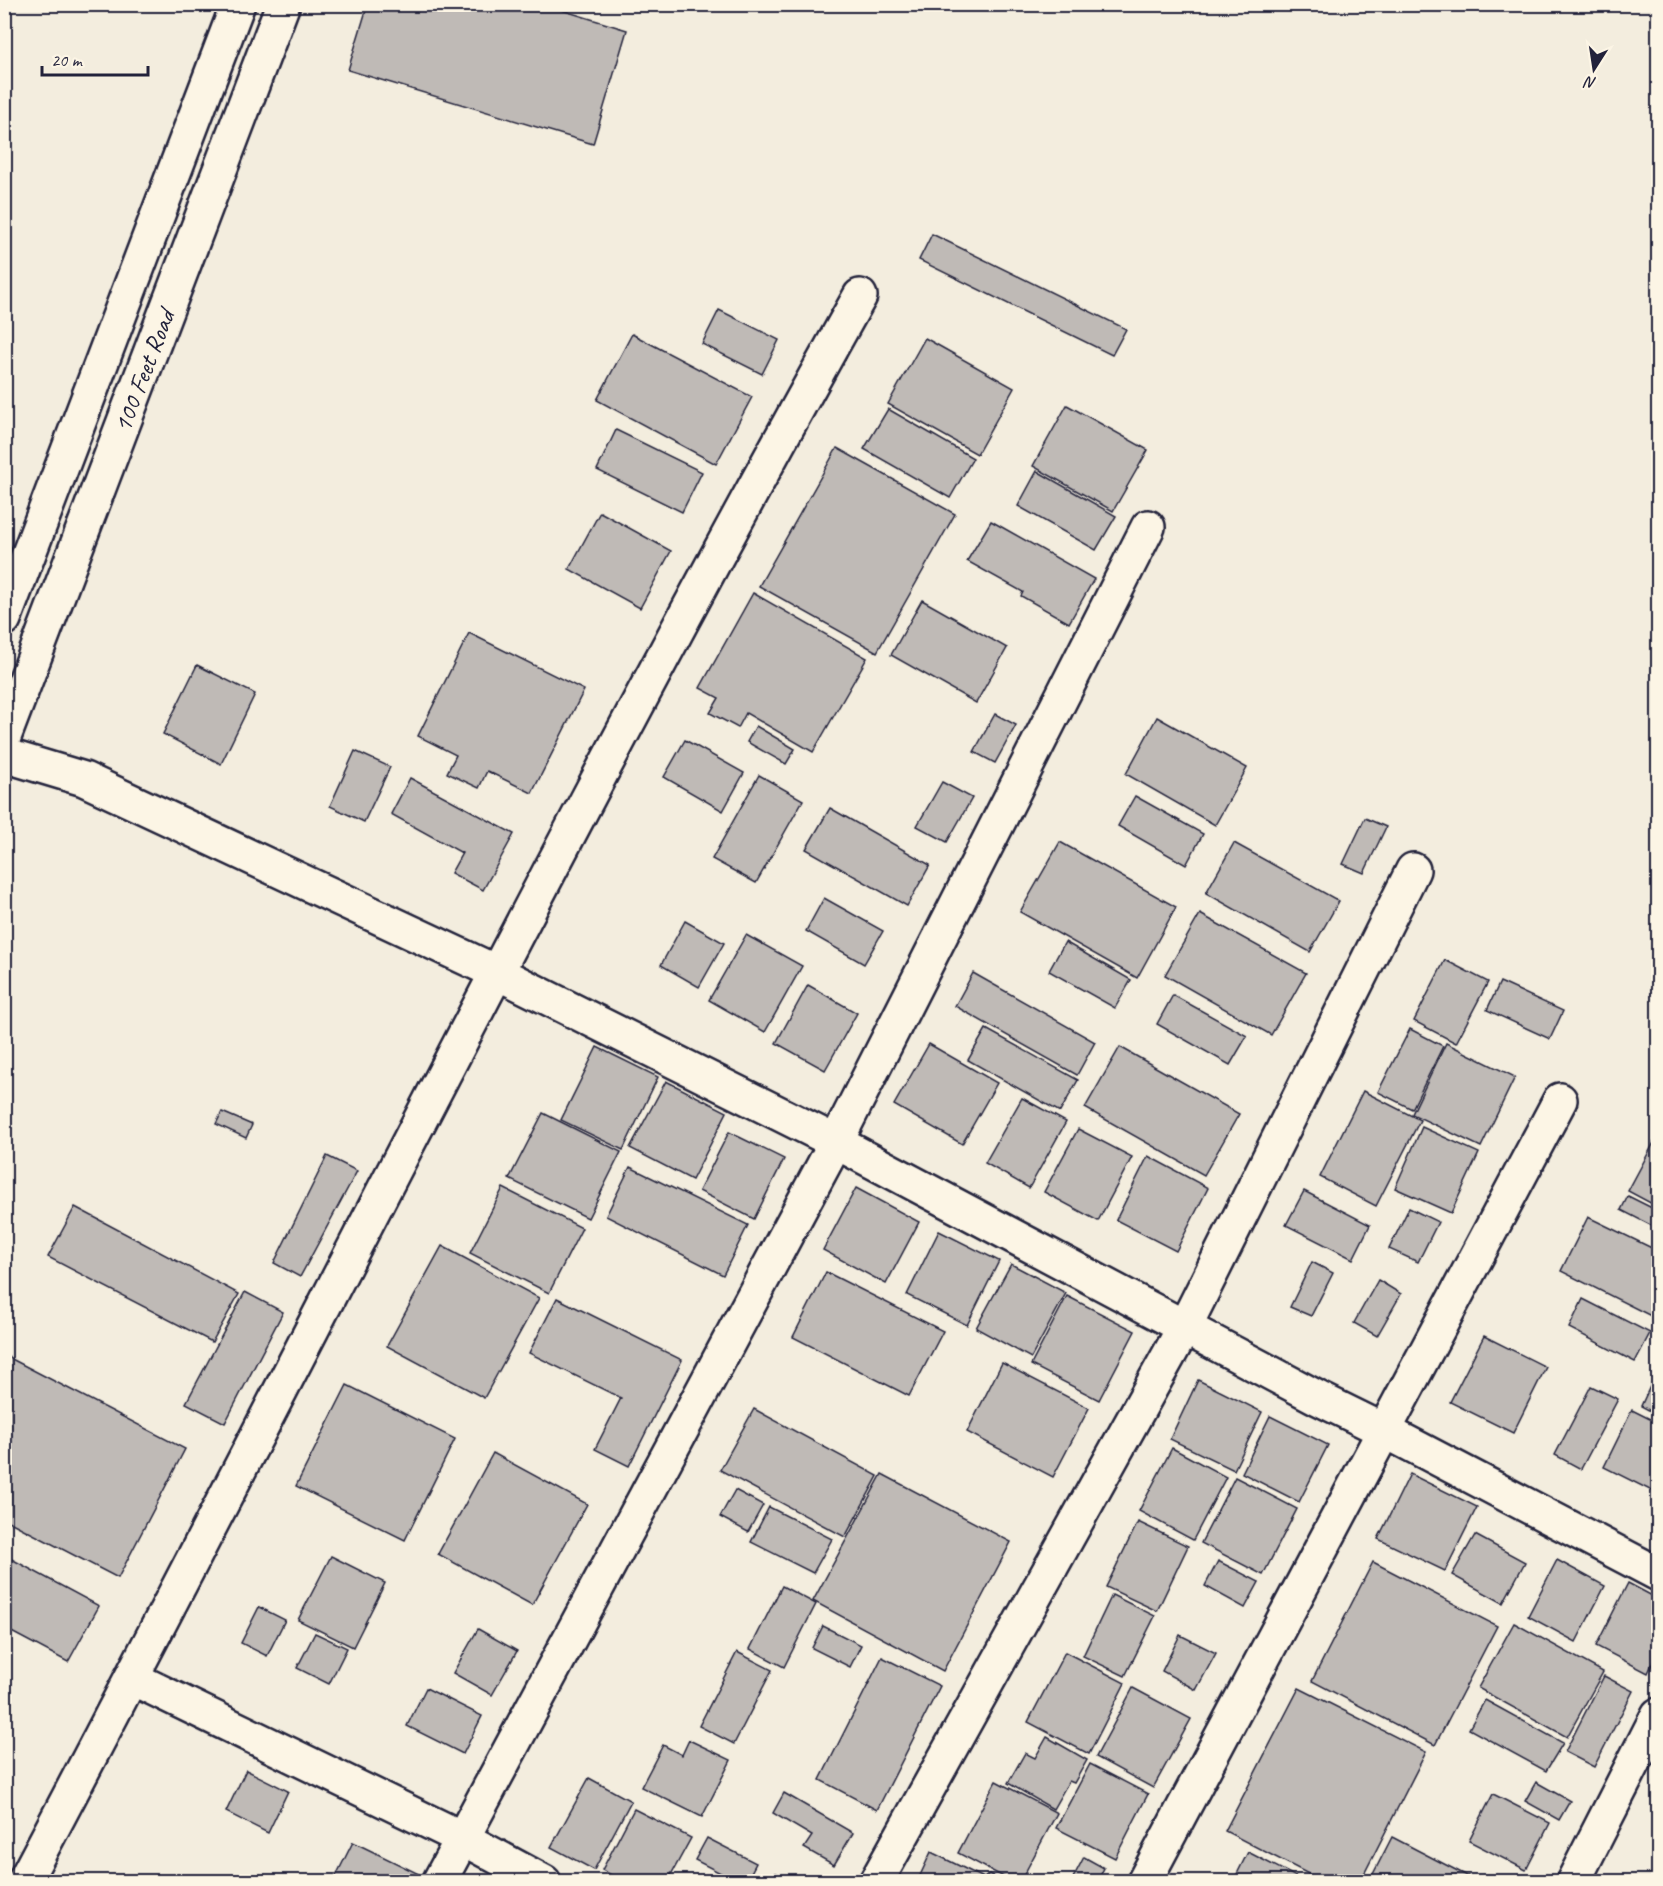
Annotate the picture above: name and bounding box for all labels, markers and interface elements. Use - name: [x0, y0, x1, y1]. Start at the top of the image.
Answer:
- scale bar: [42, 39, 148, 77]
- north arrow: [1564, 39, 1624, 99]
- text: 20 m: [51, 49, 84, 71]
- text: N: [1581, 71, 1598, 94]
- street label: 100 Feet Road: [106, 302, 184, 437]

